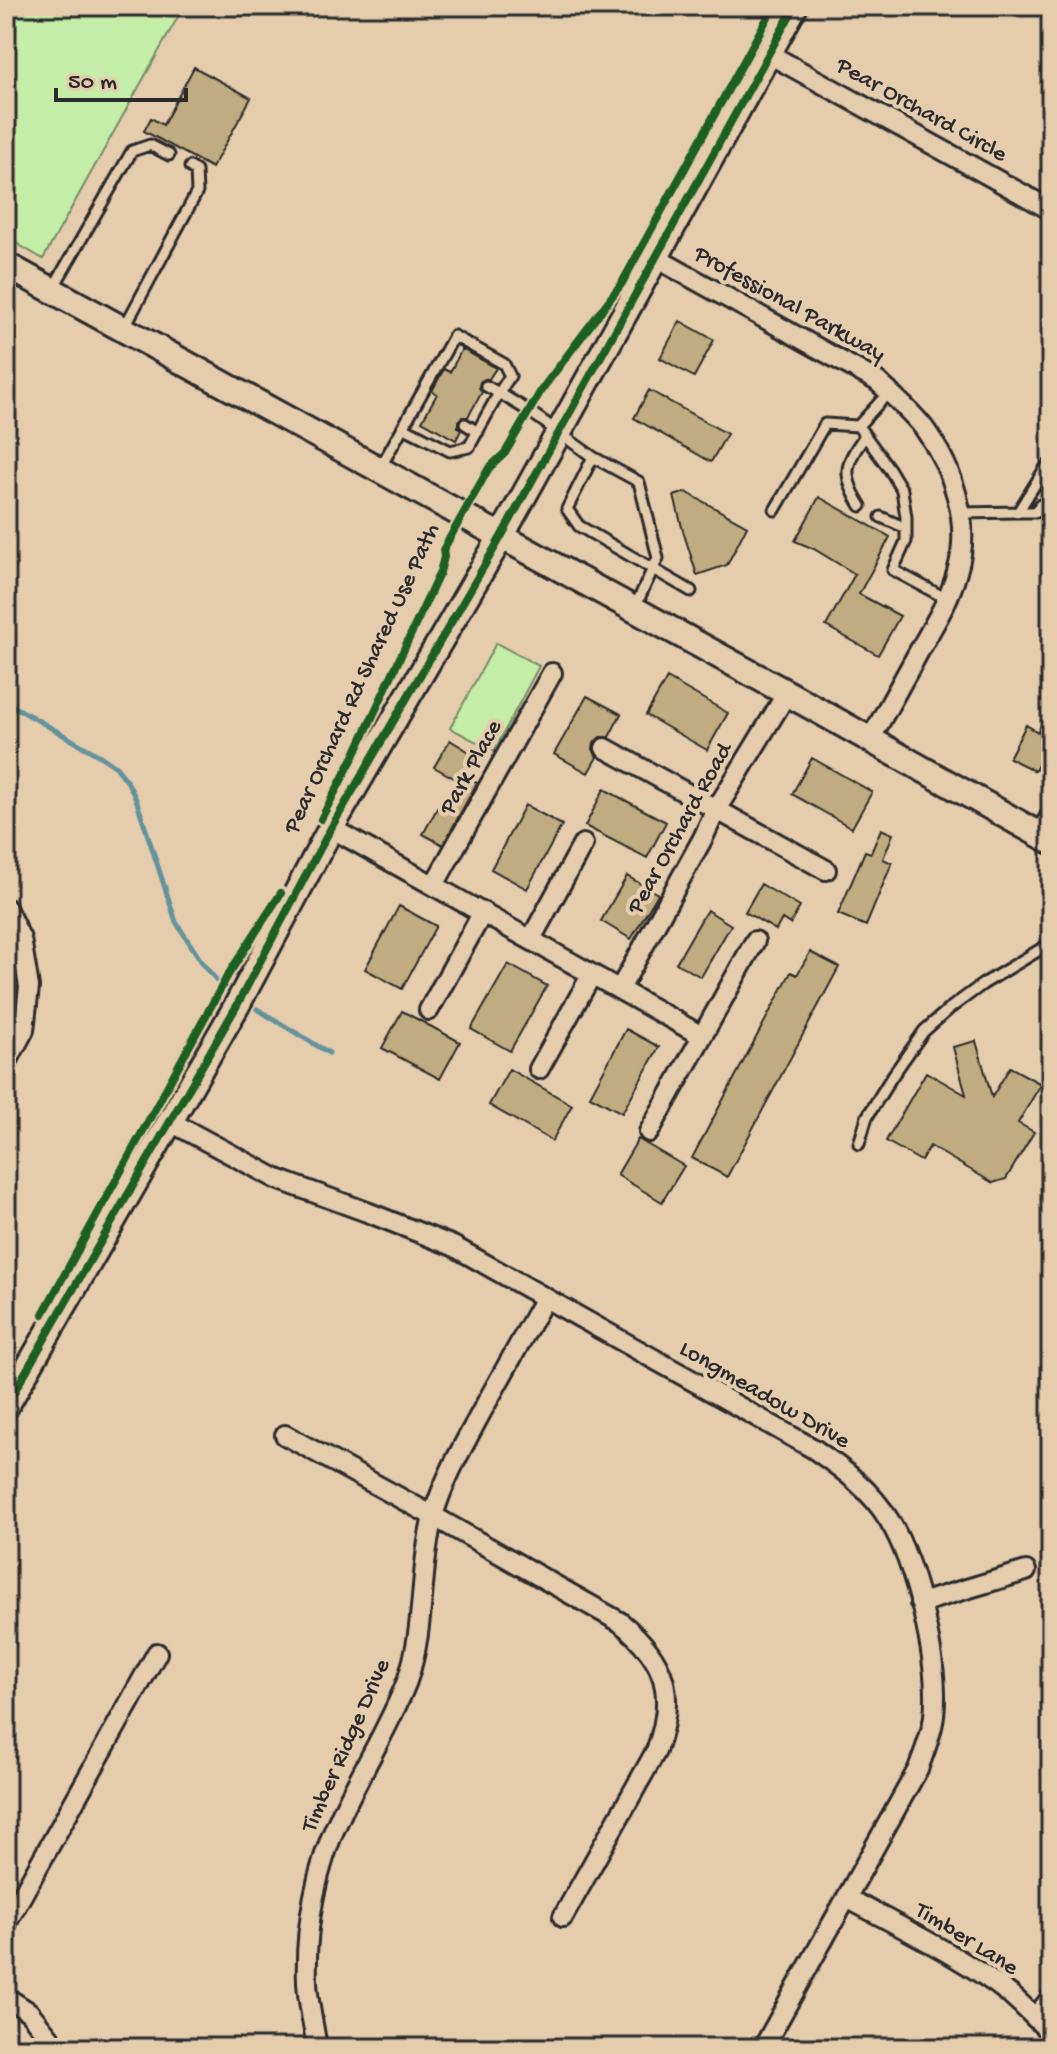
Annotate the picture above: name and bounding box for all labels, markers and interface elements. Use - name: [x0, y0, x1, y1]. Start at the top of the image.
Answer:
- street label: Pear Orchard Circle: [829, 51, 1012, 170]
- scale bar: [56, 52, 186, 102]
- text: 50 m: [68, 69, 117, 98]
- street label: Professional Parkway: [687, 240, 890, 370]
- street label: Pear Orchard Rd Shared Use Path: [278, 519, 448, 840]
- street label: Park Place: [434, 715, 510, 821]
- street label: Pear Orchard Road: [622, 737, 741, 920]
- street label: Longmeadow Drive: [674, 1335, 855, 1457]
- street label: Timber Ridge Drive: [295, 1654, 398, 1839]
- street label: Timber Lane: [907, 1896, 1024, 1984]

